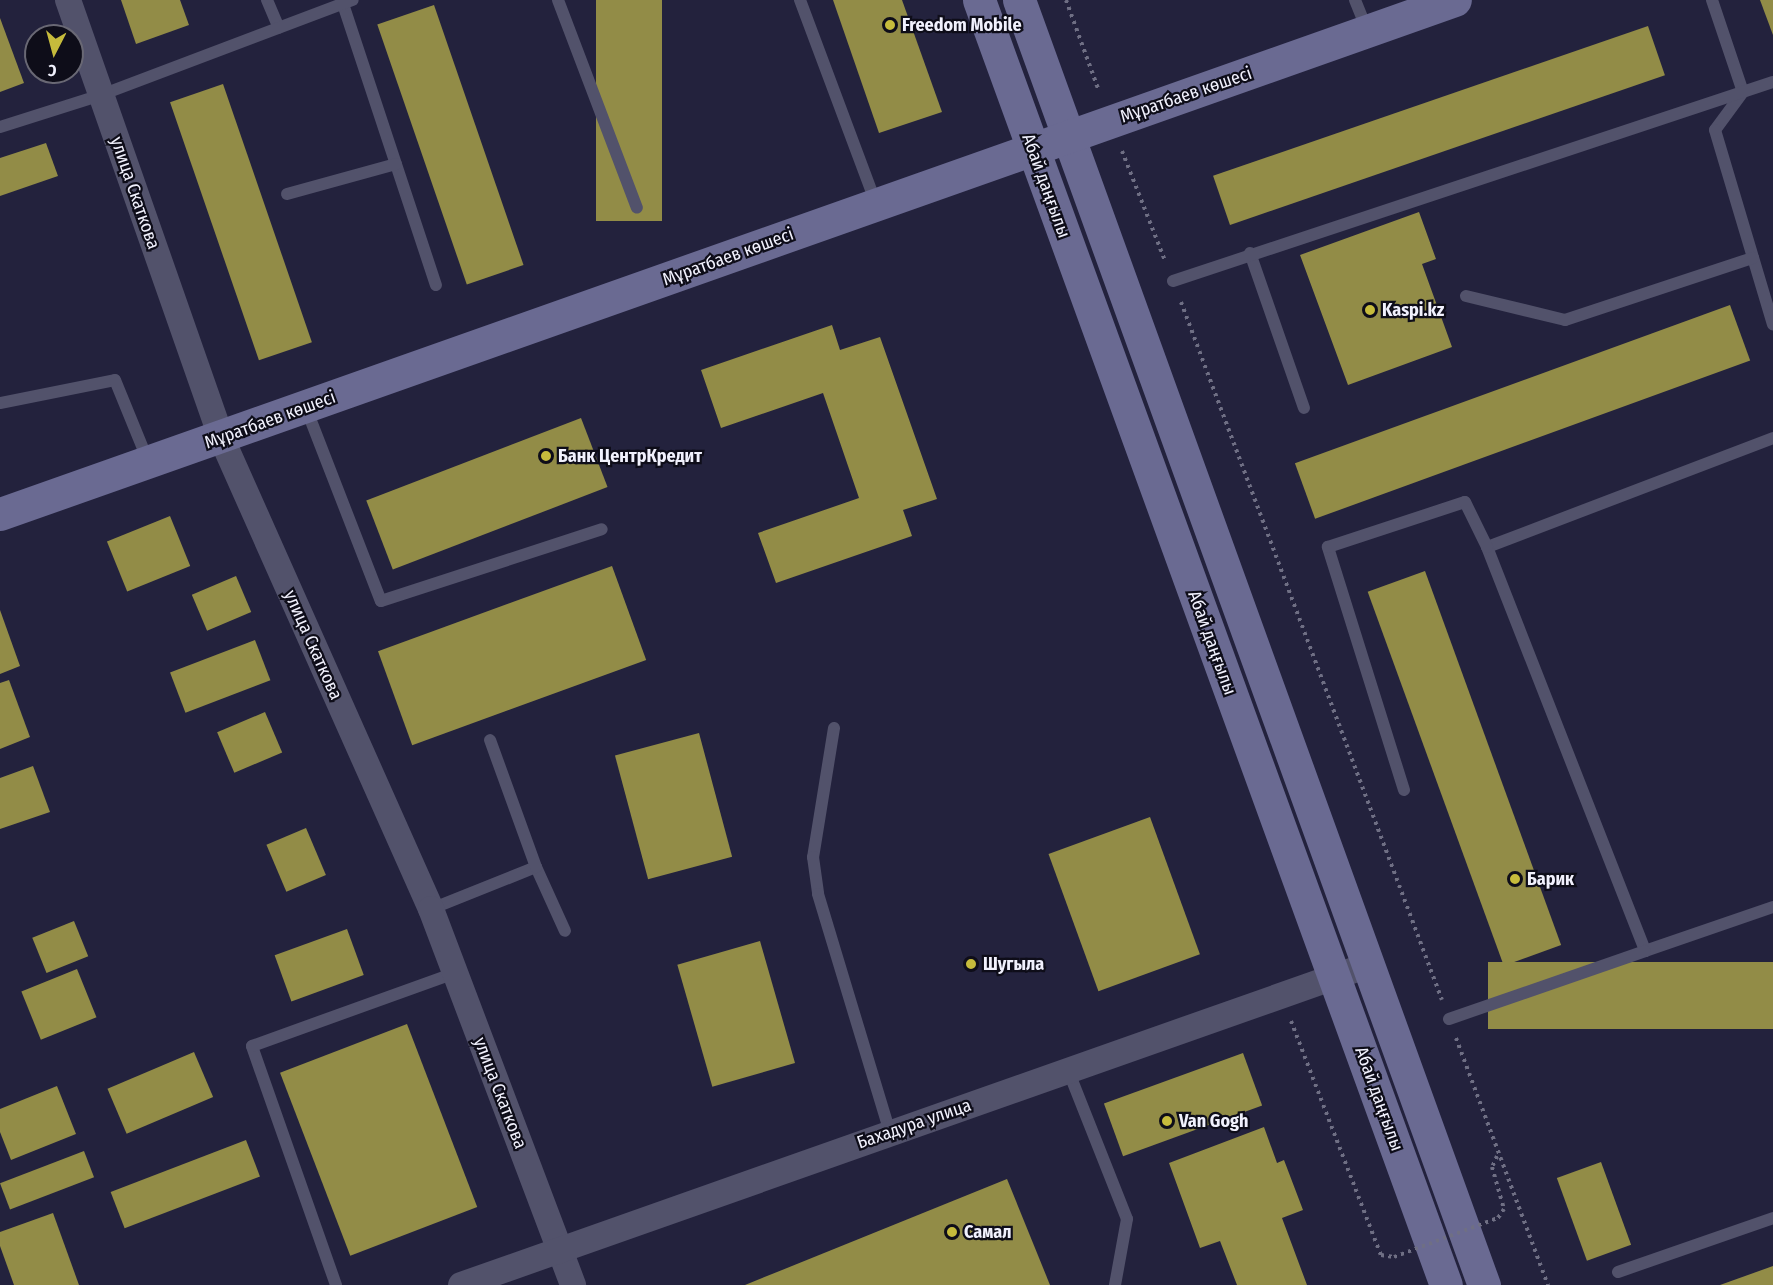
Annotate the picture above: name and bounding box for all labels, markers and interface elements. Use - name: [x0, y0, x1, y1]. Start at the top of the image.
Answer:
- place label: Freedom Mobile: [902, 14, 1022, 36]
- marker: Freedom Mobile: [883, 18, 897, 32]
- north arrow: [24, 24, 84, 84]
- text: С: [47, 61, 57, 80]
- street label: Мұратбаев көшесі: [1117, 62, 1255, 128]
- street label: Абай даңғылы: [1017, 131, 1075, 241]
- street label: улица Скаткова: [106, 134, 164, 252]
- street label: Мұратбаев көшесі: [660, 223, 796, 291]
- place label: Kaspi.kz: [1382, 299, 1444, 321]
- marker: Kaspi.kz: [1363, 303, 1377, 317]
- street label: Мұратбаев көшесі: [202, 386, 338, 454]
- place label: Банк ЦентрКредит: [558, 445, 702, 467]
- marker: Банк ЦентрКредит: [539, 449, 553, 463]
- street label: улица Скаткова: [279, 587, 347, 703]
- street label: Абай даңғылы: [1183, 588, 1241, 698]
- place label: Барик: [1527, 868, 1574, 890]
- marker: Барик: [1508, 872, 1522, 886]
- place label: Шугыла: [983, 953, 1044, 975]
- marker: Шугыла: [964, 957, 978, 971]
- street label: улица Скаткова: [469, 1034, 531, 1152]
- street label: Абай даңғылы: [1350, 1044, 1408, 1154]
- street label: Бахадура улица: [854, 1094, 974, 1154]
- place label: Van Gogh: [1179, 1110, 1248, 1132]
- marker: Van Gogh: [1160, 1114, 1174, 1128]
- place label: Самал: [964, 1221, 1011, 1243]
- marker: Самал: [945, 1225, 959, 1239]

